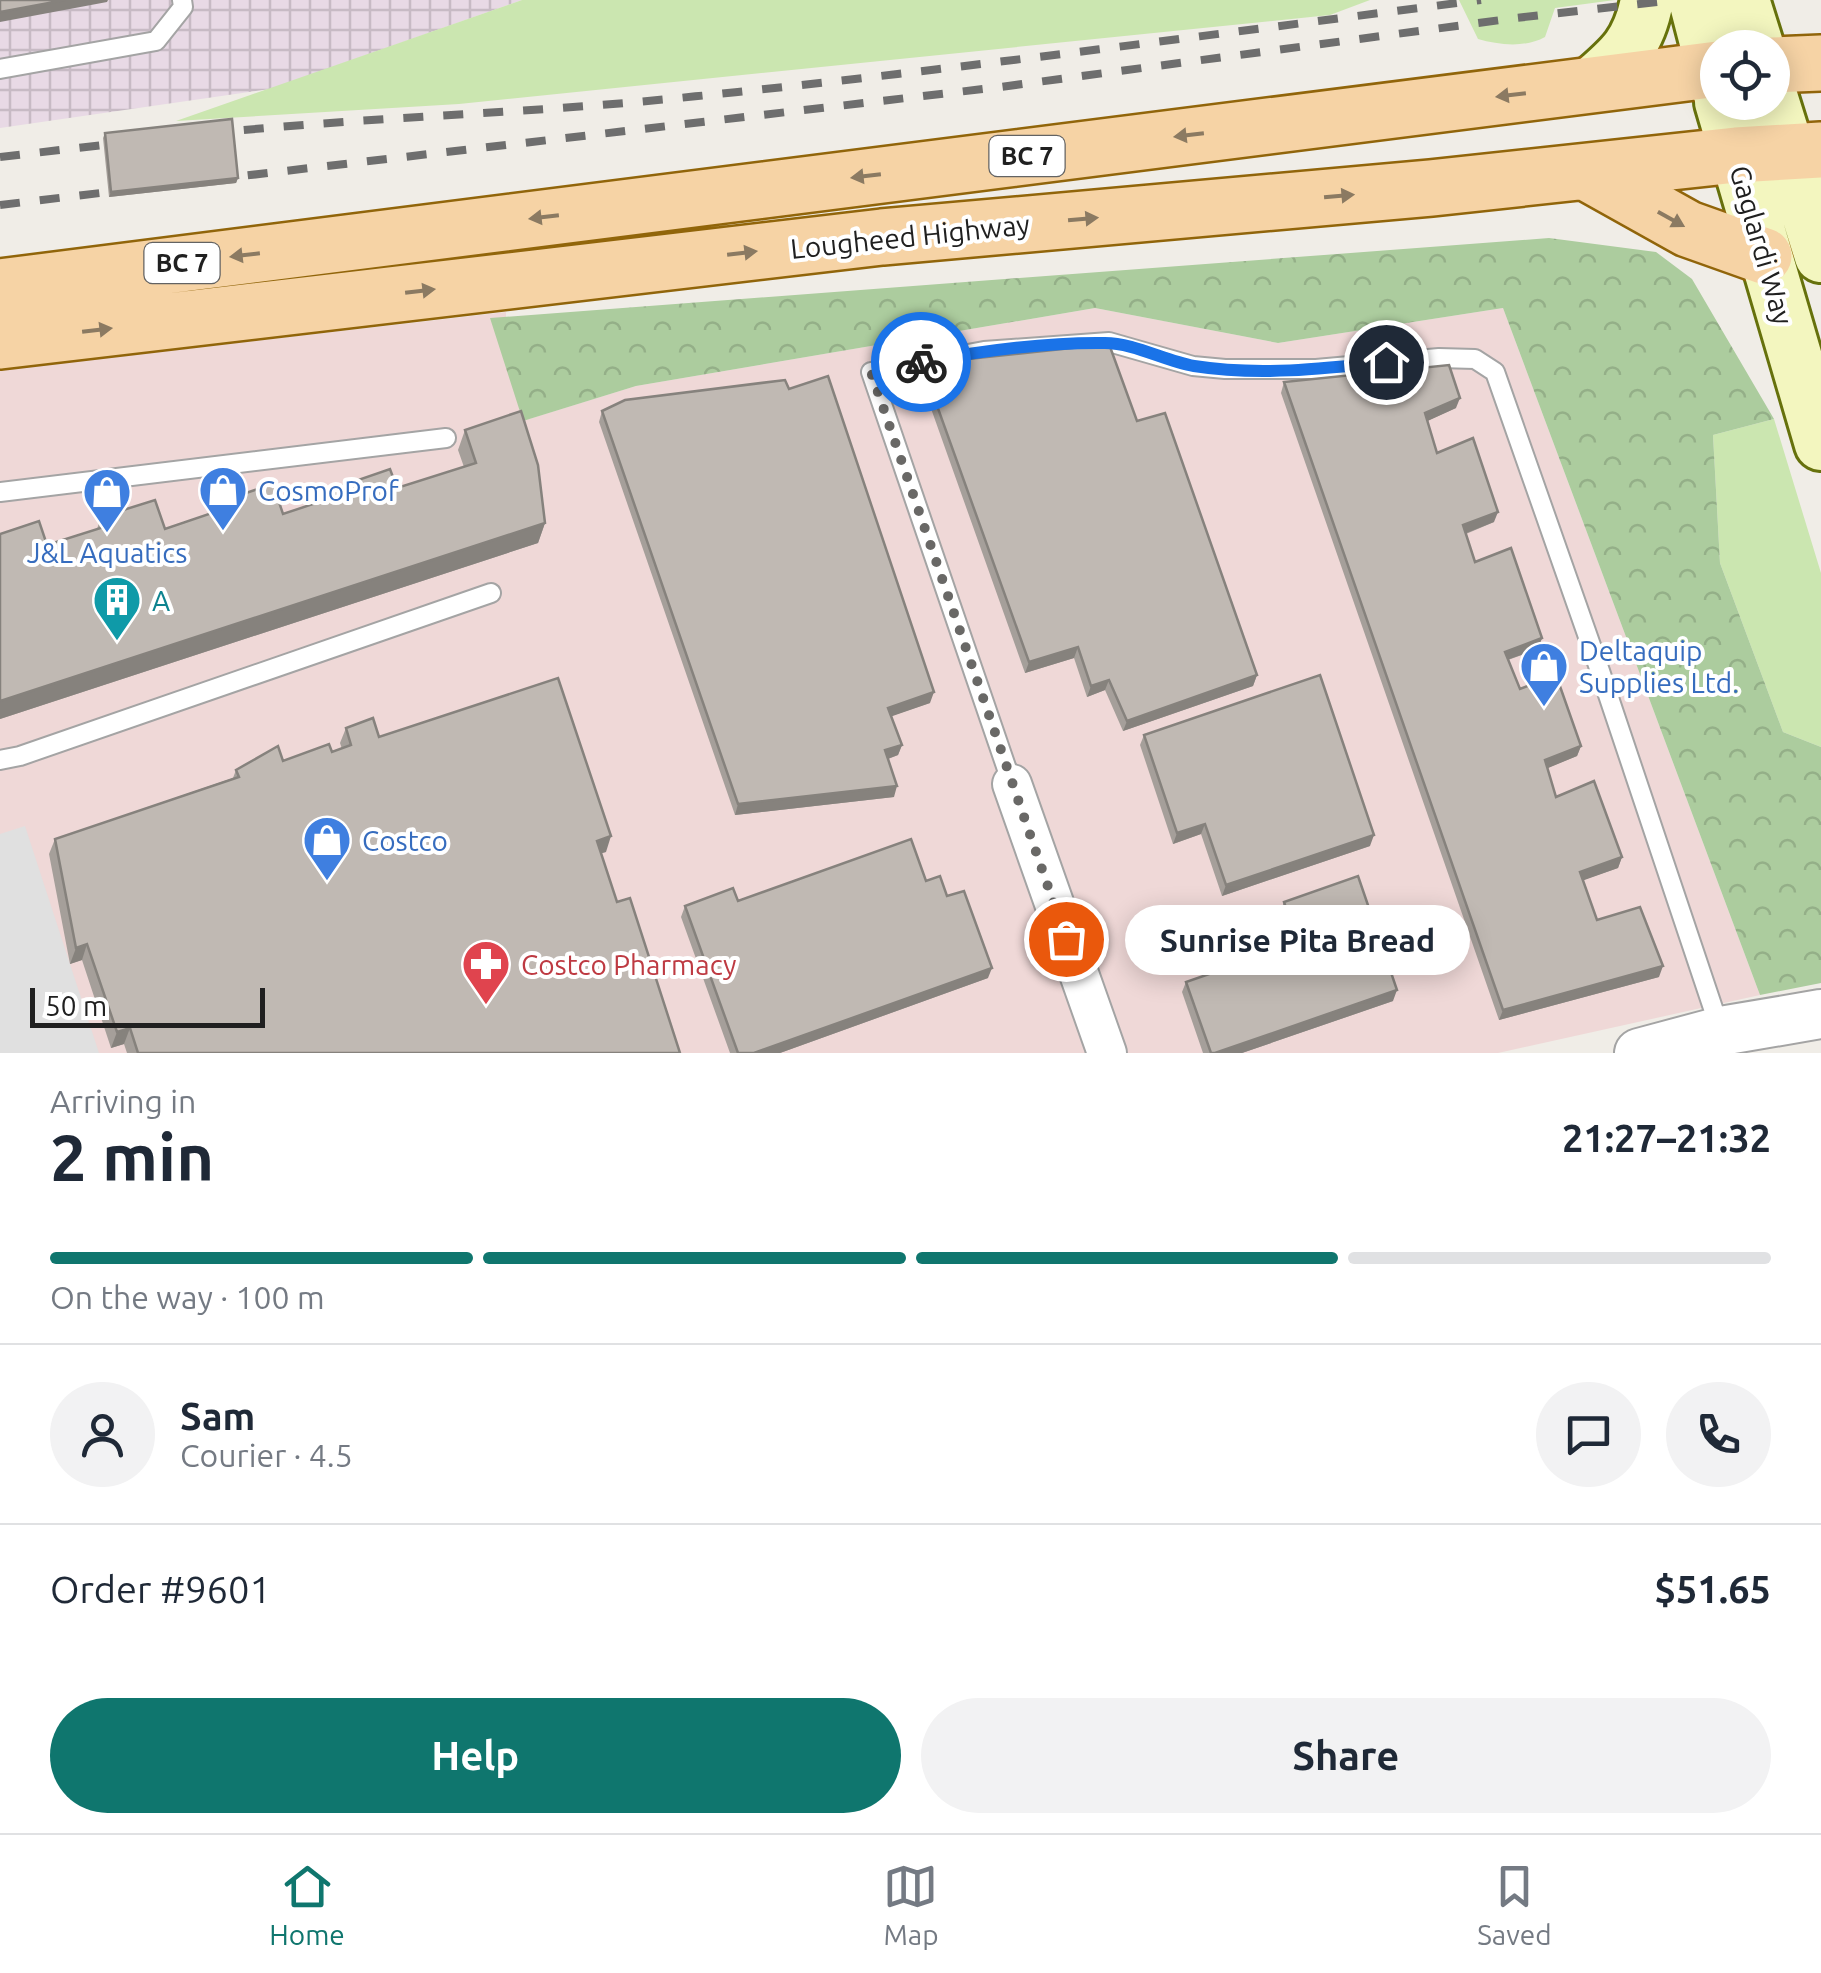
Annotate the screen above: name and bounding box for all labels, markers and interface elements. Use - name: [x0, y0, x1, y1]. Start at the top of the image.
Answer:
- map controls: [1700, 30, 1790, 120]
- button: locate: [1700, 30, 1790, 120]
- one-way arrow: [1495, 87, 1526, 103]
- one-way arrow: [1172, 128, 1204, 144]
- road number: BC 7: [990, 136, 1064, 176]
- street label: Gaglardi Way: [1724, 162, 1800, 328]
- one-way arrow: [850, 168, 882, 184]
- one-way arrow: [1324, 188, 1356, 204]
- street label: Lougheed Highway: [789, 208, 1031, 264]
- one-way arrow: [527, 209, 559, 225]
- one-way arrow: [1657, 210, 1685, 228]
- one-way arrow: [1068, 211, 1100, 227]
- road number: BC 7: [144, 243, 220, 283]
- one-way arrow: [727, 245, 759, 261]
- one-way arrow: [229, 247, 261, 263]
- one-way arrow: [404, 283, 436, 299]
- courier: [871, 312, 971, 412]
- pin: [1344, 320, 1429, 405]
- one-way arrow: [81, 322, 113, 338]
- icon: bike: [894, 335, 949, 390]
- icon: home: [1359, 335, 1414, 390]
- shop icon: CosmoProf: [197, 464, 249, 532]
- shop icon: J&L Aquatics: [81, 466, 133, 534]
- place label: CosmoProf: [258, 475, 399, 506]
- place label: J&L Aquatics: [27, 537, 187, 568]
- building icon: A: [91, 574, 143, 642]
- place label: A: [152, 585, 170, 616]
- place label: Deltaquip Supplies Ltd.: [1579, 635, 1739, 698]
- shop icon: Deltaquip Supplies Ltd.: [1518, 640, 1570, 708]
- shop icon: Costco: [301, 814, 353, 882]
- place label: Costco: [362, 825, 448, 856]
- pin: [1024, 897, 1109, 982]
- callout: Sunrise Pita Bread: [1126, 904, 1471, 974]
- icon: bag: [1039, 912, 1094, 967]
- text: Sunrise Pita Bread: [1160, 922, 1435, 958]
- pharmacy icon: Costco Pharmacy: [460, 938, 512, 1006]
- place label: Costco Pharmacy: [521, 949, 736, 980]
- scale bar: [30, 983, 265, 1028]
- text: 50 m: [45, 990, 107, 1021]
- text: Arriving in: [50, 1083, 196, 1119]
- text: 21:27–21:32: [1562, 1117, 1771, 1159]
- text: 2 min: [50, 1120, 214, 1193]
- text: On the way · 100 m: [50, 1279, 325, 1315]
- button: person: [50, 1382, 155, 1487]
- button: chat: [1536, 1382, 1641, 1487]
- button: phone: [1666, 1382, 1771, 1487]
- text: Sam: [180, 1395, 255, 1437]
- text: Courier · 4.5: [180, 1437, 353, 1473]
- text: Order #9601: [50, 1568, 271, 1610]
- text: $51.65: [1654, 1568, 1771, 1610]
- button: Help: [50, 1698, 901, 1813]
- button: Share: [921, 1698, 1771, 1813]
- tab: Home: [269, 1859, 345, 1950]
- tab: Map: [883, 1859, 939, 1950]
- tab: Saved: [1477, 1859, 1552, 1950]

